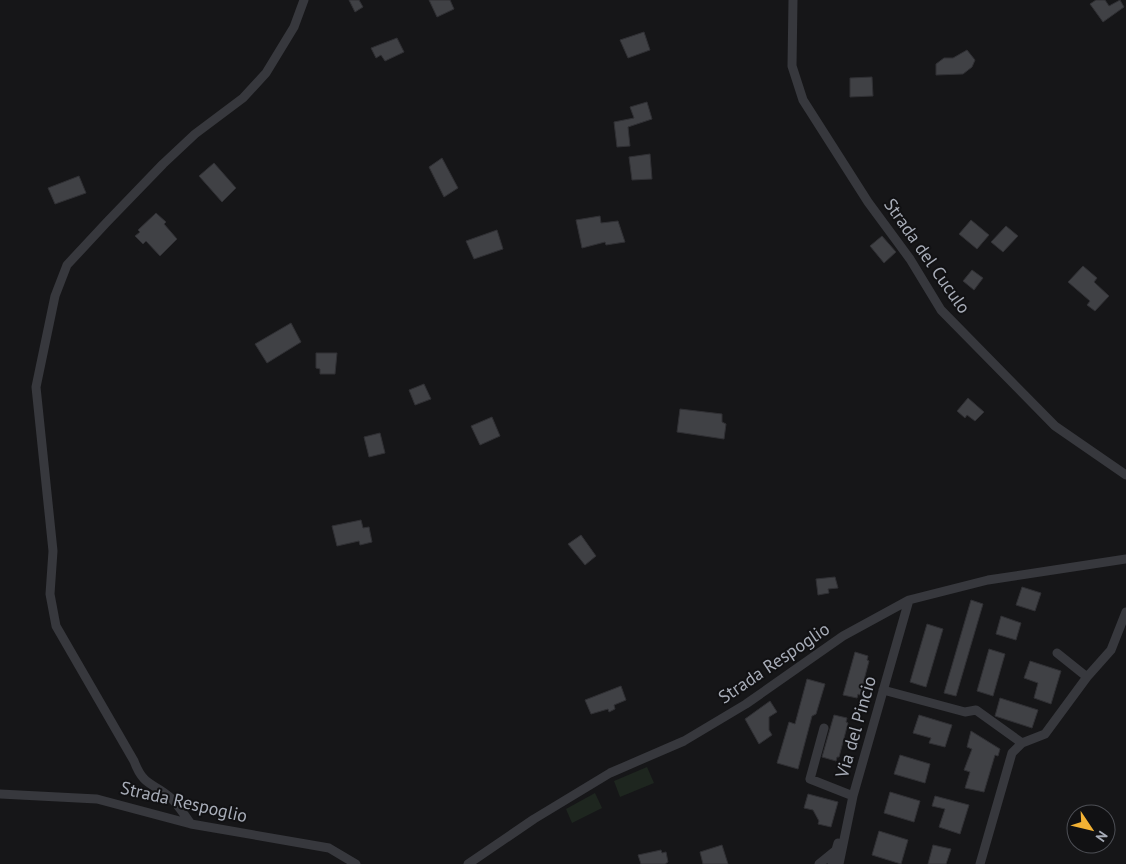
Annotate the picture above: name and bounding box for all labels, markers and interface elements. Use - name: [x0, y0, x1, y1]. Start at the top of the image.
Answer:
- street label: Strada del Cuculo: [879, 194, 976, 318]
- street label: Strada Respoglio: [714, 617, 834, 708]
- street label: Via del Pincio: [830, 673, 881, 781]
- street label: Strada Respoglio: [118, 776, 250, 827]
- north arrow: [1066, 804, 1116, 854]
- text: N: [1092, 828, 1112, 845]

